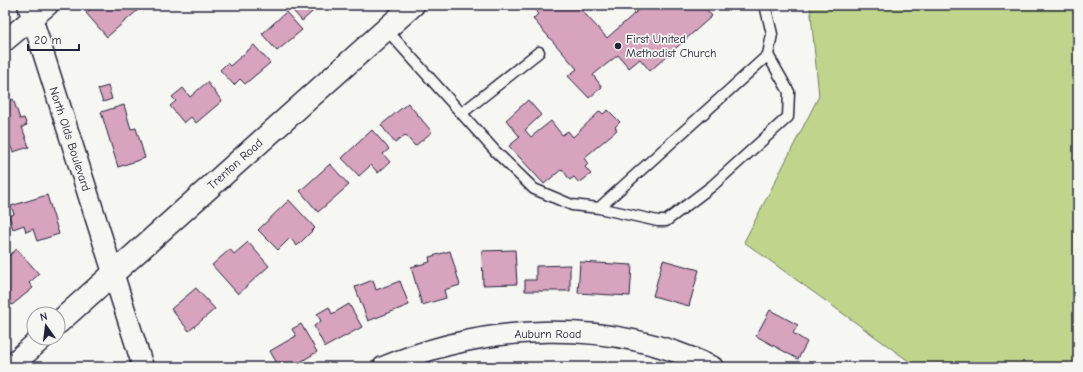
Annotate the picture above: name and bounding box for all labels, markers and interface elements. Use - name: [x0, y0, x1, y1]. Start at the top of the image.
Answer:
- scale bar: [28, 26, 79, 52]
- place label: First United Methodist Church: [626, 32, 716, 60]
- text: 20 m: [34, 33, 62, 47]
- marker: First United Methodist Church: [613, 41, 623, 51]
- street label: North Olds Boulevard: [47, 85, 93, 193]
- street label: Trenton Road: [205, 136, 265, 192]
- north arrow: [26, 306, 66, 346]
- text: N: [39, 310, 49, 324]
- street label: Auburn Road: [515, 327, 581, 341]

